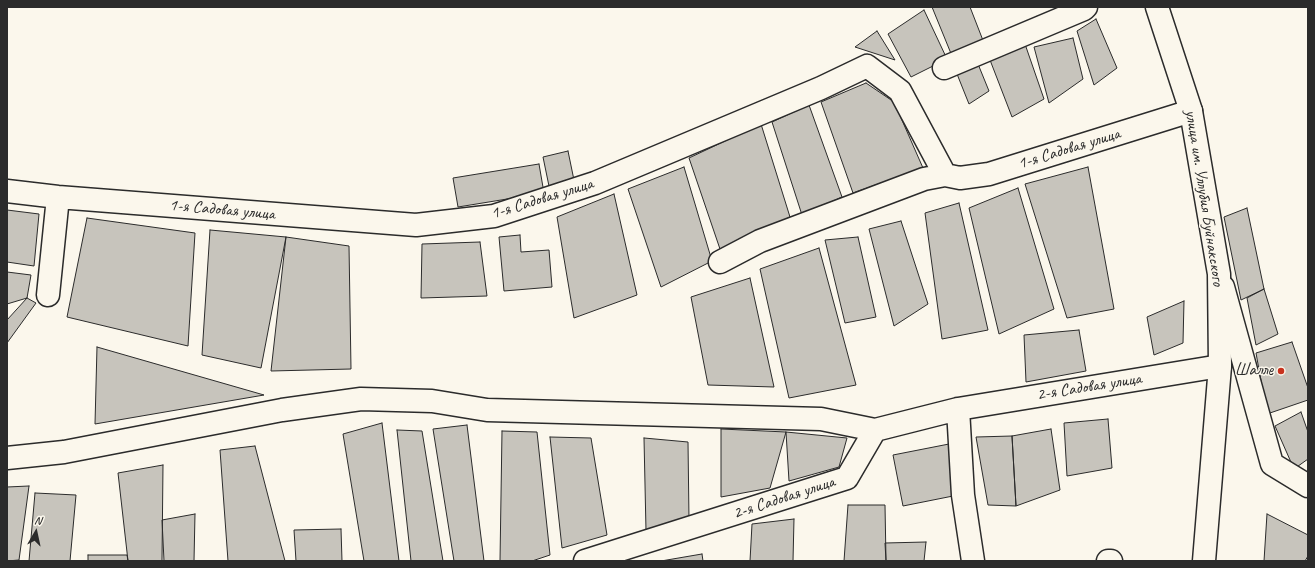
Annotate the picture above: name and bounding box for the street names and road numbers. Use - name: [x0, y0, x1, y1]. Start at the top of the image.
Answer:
- street label: улица им. Уллубия Буйнакского: [1180, 108, 1228, 288]
- street label: 1-я Садовая улица: [1015, 124, 1123, 174]
- street label: 1-я Садовая улица: [488, 174, 596, 224]
- street label: 1-я Садовая улица: [168, 195, 276, 225]
- street label: 2-я Садовая улица: [1035, 369, 1143, 405]
- street label: 2-я Садовая улица: [730, 472, 838, 524]

